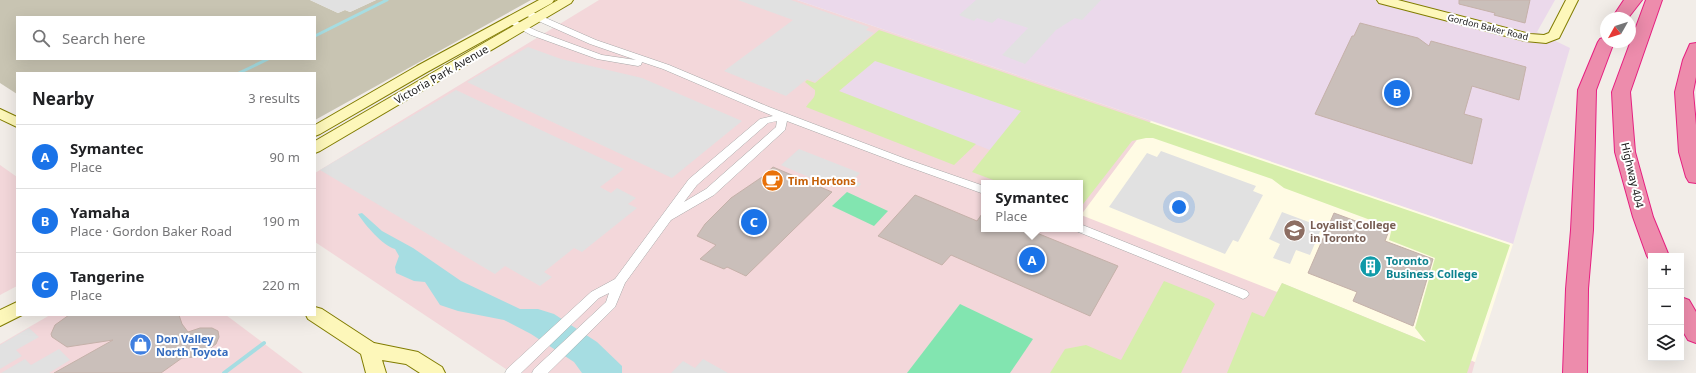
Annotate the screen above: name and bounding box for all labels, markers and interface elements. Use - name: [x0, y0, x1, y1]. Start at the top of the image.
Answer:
- street label: Gordon Baker Road: [1446, 11, 1530, 43]
- north arrow: [1600, 12, 1636, 48]
- search box: [16, 16, 316, 60]
- icon: search: [30, 27, 52, 49]
- text: Search here: [62, 28, 145, 48]
- street label: Victoria Park Avenue: [391, 41, 491, 107]
- pin: B: [1384, 78, 1410, 108]
- text: Nearby: [32, 87, 94, 110]
- text: 3 results: [248, 89, 300, 107]
- text: Symantec: [70, 138, 143, 158]
- street label: Highway 404: [1618, 141, 1648, 210]
- text: A: [41, 148, 50, 166]
- text: 90 m: [270, 148, 300, 166]
- text: Place: [70, 158, 102, 176]
- cafe icon: Tim Hortons: [760, 167, 786, 193]
- place label: Tim Hortons: [788, 173, 856, 188]
- popup: [981, 180, 1083, 232]
- text: Symantec: [995, 187, 1069, 207]
- your location: [1169, 197, 1189, 217]
- text: Yamaha: [70, 202, 130, 222]
- pin: C: [741, 207, 767, 237]
- text: Place: [995, 207, 1027, 225]
- text: B: [41, 212, 49, 230]
- text: 190 m: [262, 212, 300, 230]
- school or university icon: Loyalist College in Toronto: [1281, 217, 1307, 243]
- place label: Loyalist College in Toronto: [1310, 217, 1396, 245]
- text: Place · Gordon Baker Road: [70, 222, 232, 240]
- pin: A: [1019, 245, 1045, 275]
- building icon: Toronto Business College: [1358, 253, 1384, 279]
- place label: Toronto Business College: [1386, 253, 1478, 281]
- map controls: [1648, 253, 1684, 361]
- button: +: [1648, 253, 1684, 289]
- text: Tangerine: [70, 266, 145, 286]
- text: C: [41, 276, 49, 294]
- text: 220 m: [262, 276, 300, 294]
- text: Place: [70, 286, 102, 304]
- button: −: [1648, 289, 1684, 325]
- button: layers: [1648, 325, 1684, 361]
- shop icon: Don Valley North Toyota: [127, 331, 153, 357]
- place label: Don Valley North Toyota: [156, 331, 228, 359]

